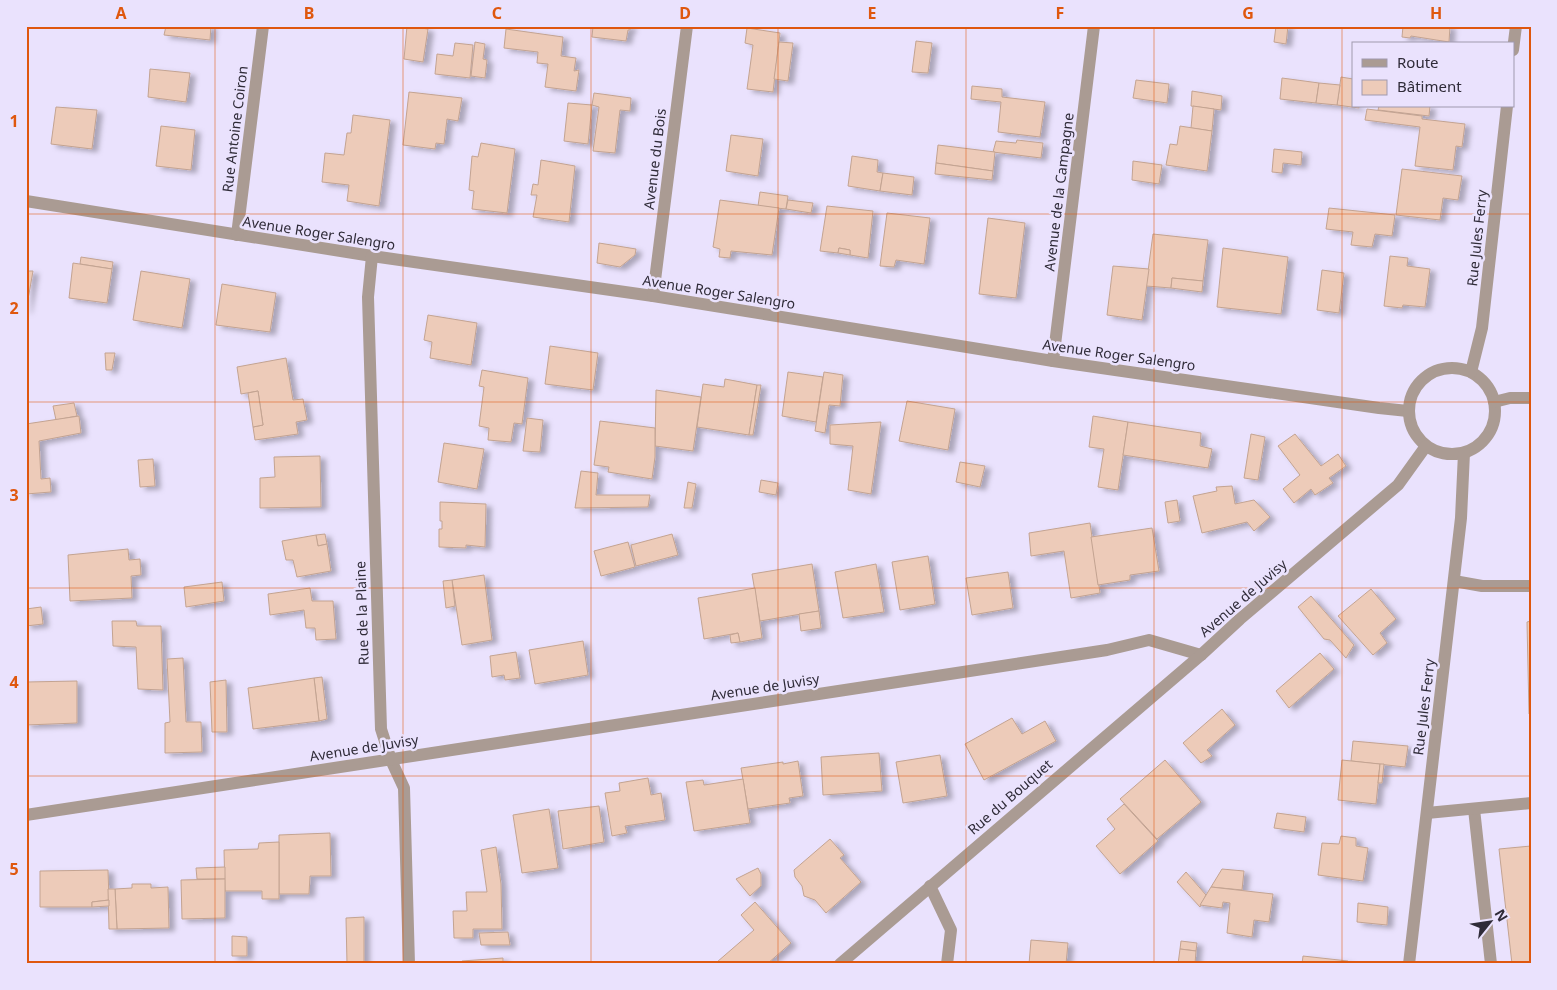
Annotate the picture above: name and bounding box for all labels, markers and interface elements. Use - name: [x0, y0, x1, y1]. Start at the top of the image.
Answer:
- text: A: [115, 2, 127, 24]
- text: B: [304, 2, 314, 24]
- text: C: [492, 2, 502, 24]
- text: D: [679, 2, 691, 24]
- text: E: [868, 2, 877, 24]
- text: F: [1056, 2, 1064, 24]
- text: G: [1242, 2, 1254, 24]
- text: H: [1430, 2, 1442, 24]
- legend: [1352, 42, 1514, 108]
- text: Route: [1397, 52, 1439, 72]
- street label: Rue Antoine Coiron: [217, 65, 252, 193]
- text: Bâtiment: [1397, 76, 1462, 96]
- street label: Avenue du Bois: [639, 107, 670, 211]
- text: 1: [9, 110, 19, 132]
- street label: Avenue de la Campagne: [1039, 112, 1078, 272]
- street label: Rue Jules Ferry: [1462, 188, 1491, 287]
- street label: Avenue Roger Salengro: [241, 211, 397, 254]
- street label: Avenue Roger Salengro: [641, 270, 797, 313]
- text: 2: [9, 297, 19, 319]
- street label: Avenue Roger Salengro: [1041, 334, 1197, 375]
- text: 3: [9, 484, 19, 506]
- street label: Avenue de Juvisy: [1195, 554, 1291, 641]
- street label: Rue de la Plaine: [350, 560, 373, 665]
- street label: Rue Jules Ferry: [1408, 657, 1439, 756]
- street label: Avenue de Juvisy: [709, 668, 822, 704]
- text: 4: [9, 671, 19, 693]
- street label: Avenue de Juvisy: [308, 729, 421, 765]
- street label: Rue du Bouquet: [963, 755, 1056, 839]
- text: 5: [9, 858, 19, 880]
- north arrow: [1464, 898, 1514, 948]
- text: N: [1491, 906, 1513, 925]

